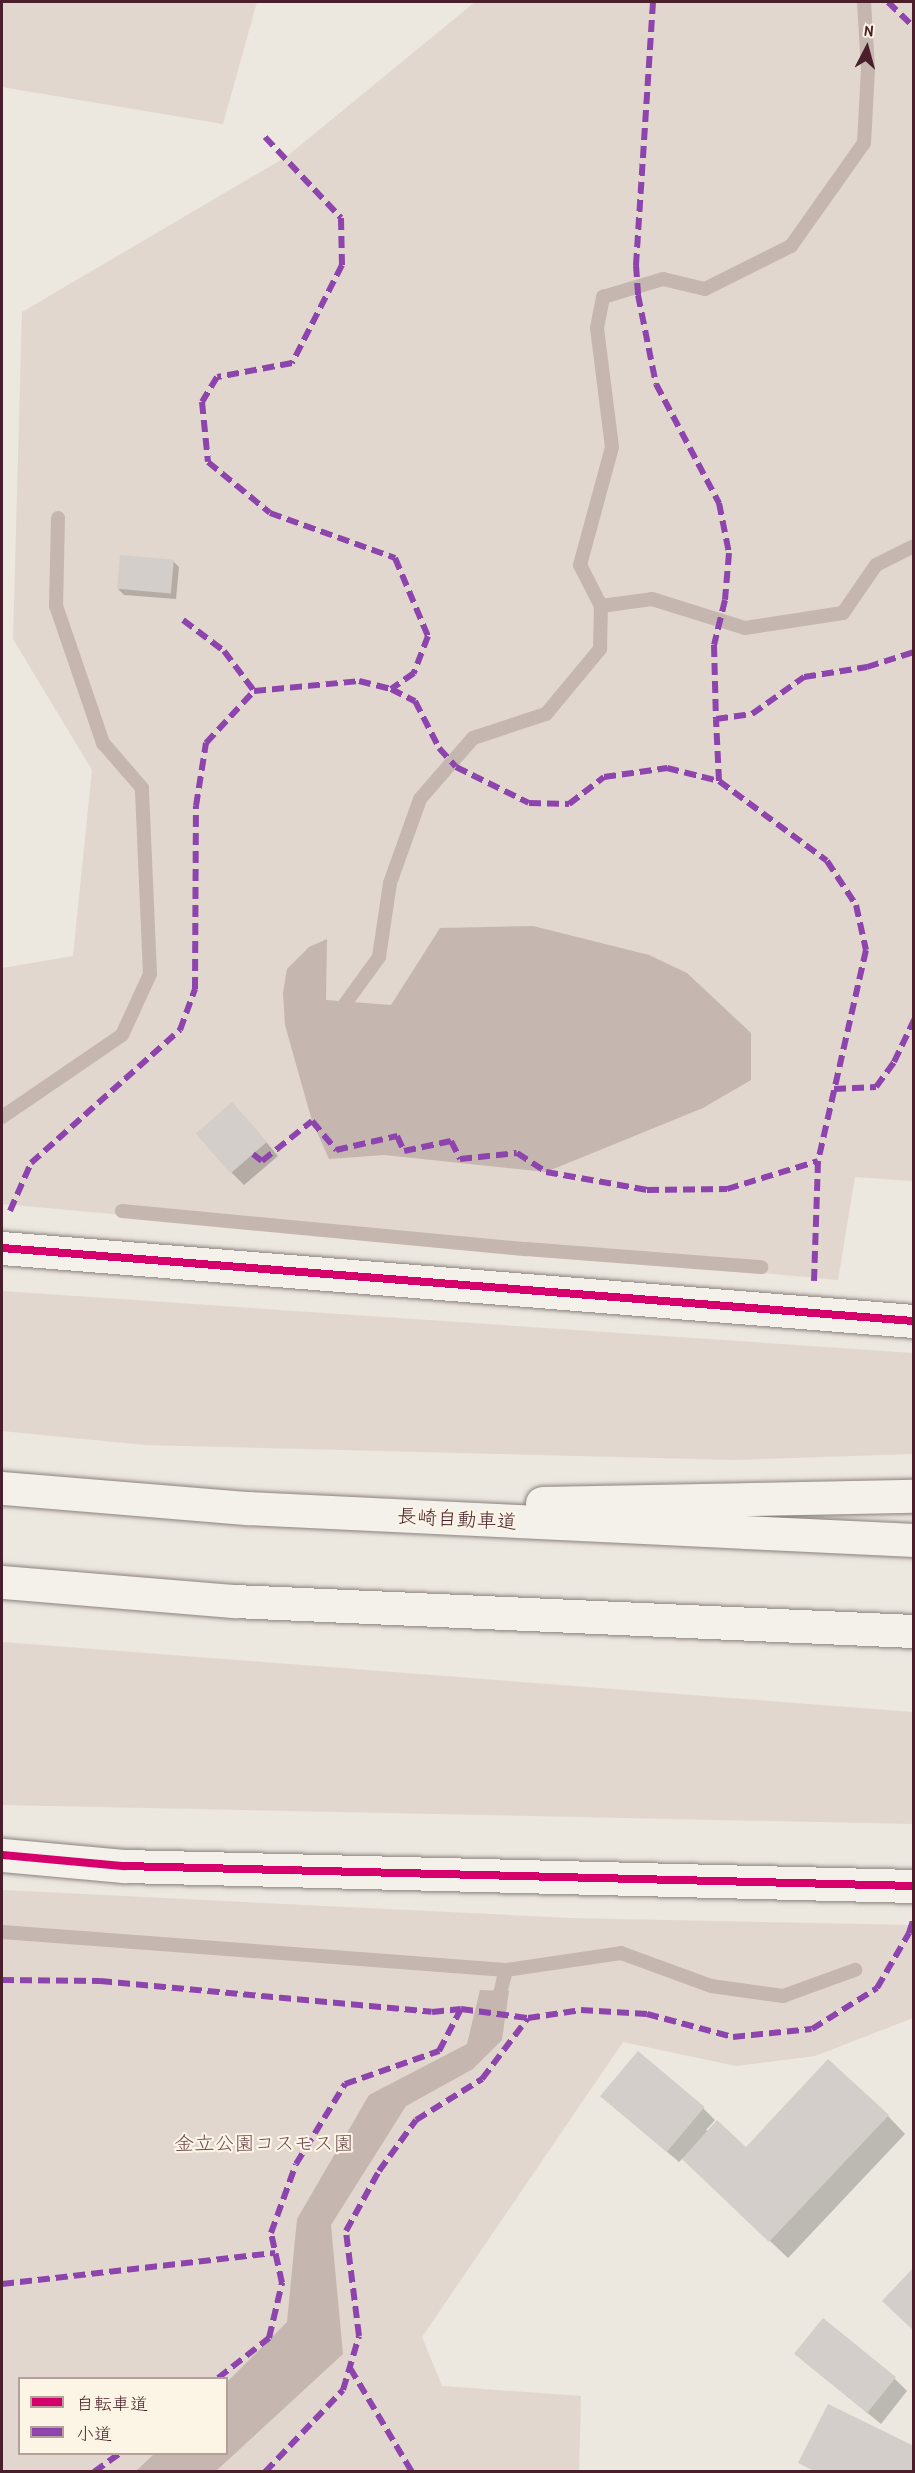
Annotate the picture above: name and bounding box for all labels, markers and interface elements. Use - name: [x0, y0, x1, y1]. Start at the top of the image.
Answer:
- north arrow: [837, 18, 897, 78]
- text: N: [863, 19, 874, 41]
- street label: 長崎自動車道: [396, 1503, 518, 1533]
- park label: 金立公園コスモス園: [174, 2130, 354, 2154]
- legend: [18, 2377, 228, 2455]
- text: 自転車道: [76, 2391, 148, 2416]
- text: 小道: [76, 2421, 112, 2446]

